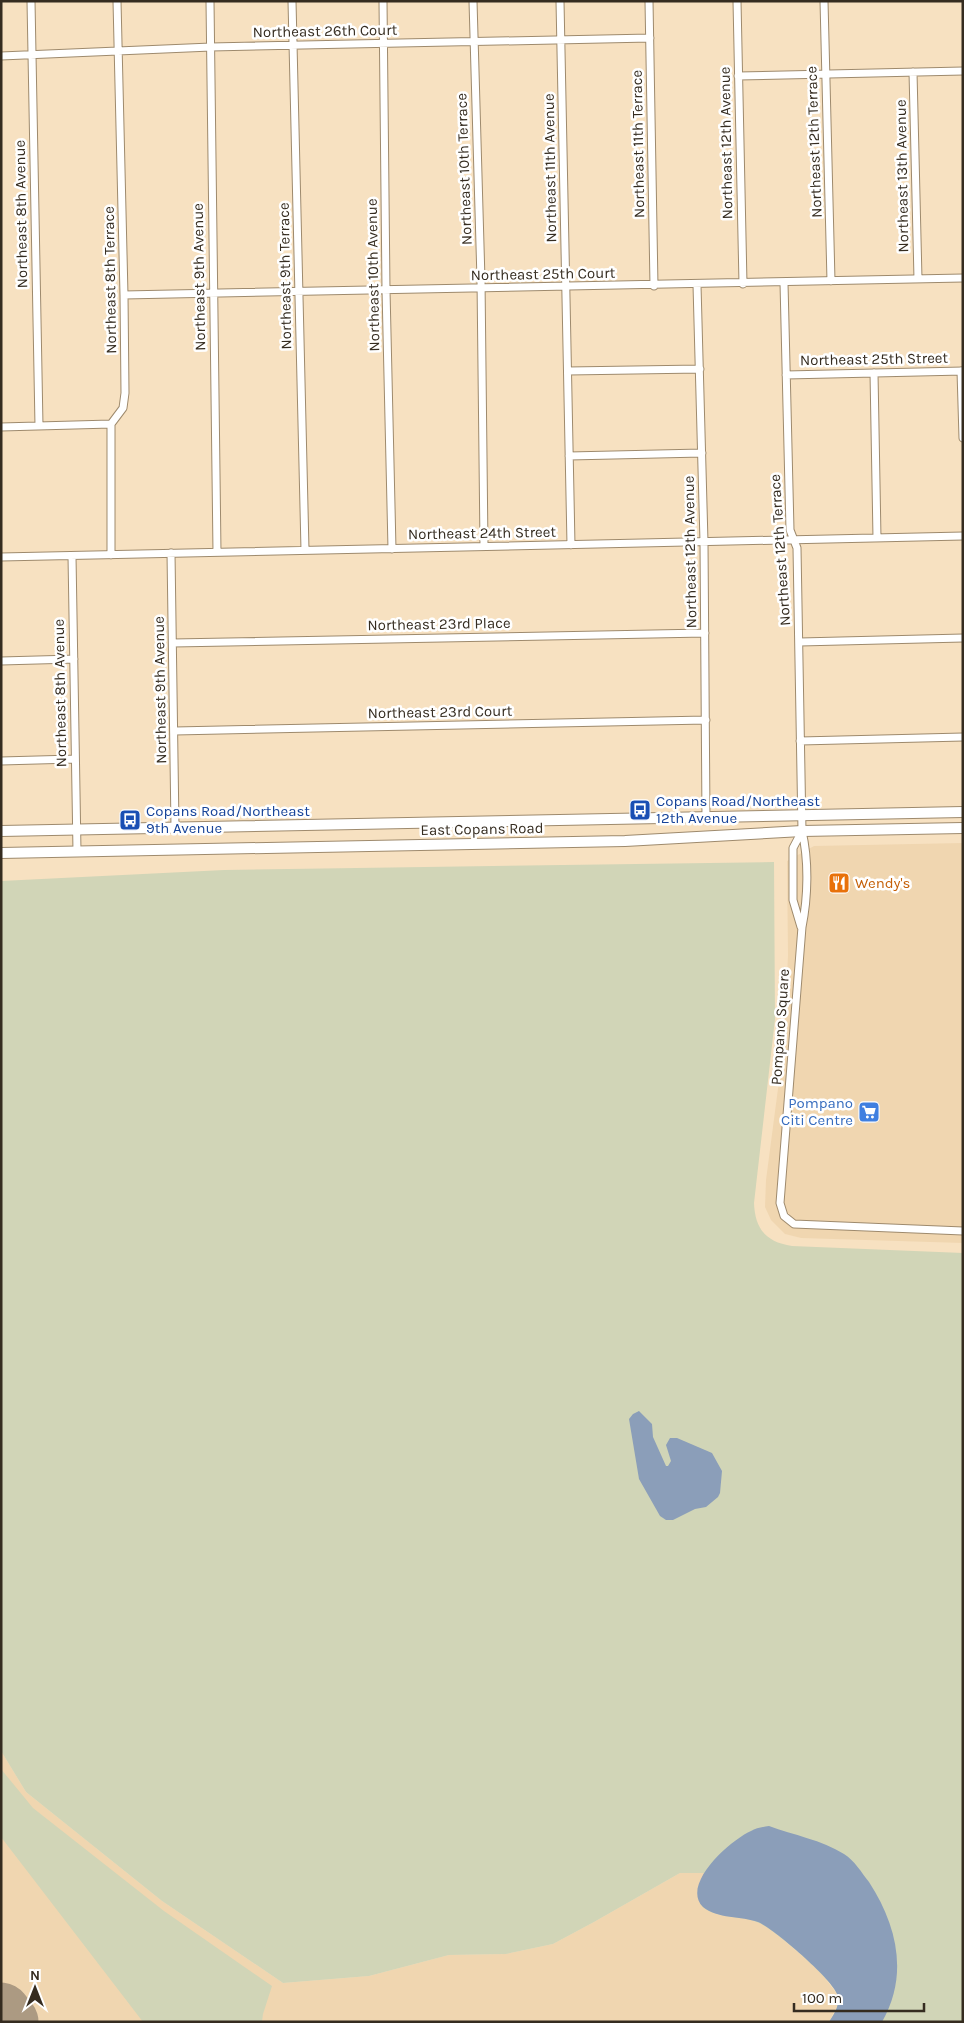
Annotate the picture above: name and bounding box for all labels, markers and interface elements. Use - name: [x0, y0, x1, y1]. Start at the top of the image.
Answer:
- street label: Northeast 26th Court: [253, 21, 398, 41]
- street label: Northeast 12th Avenue: [716, 66, 736, 220]
- street label: Northeast 12th Terrace: [802, 66, 826, 218]
- street label: Northeast 11th Terrace: [628, 70, 648, 218]
- street label: Northeast 10th Terrace: [452, 93, 476, 245]
- street label: Northeast 11th Avenue: [540, 93, 560, 243]
- street label: Northeast 13th Avenue: [892, 99, 912, 253]
- street label: Northeast 8th Avenue: [11, 140, 31, 288]
- street label: Northeast 10th Avenue: [363, 198, 383, 352]
- street label: Northeast 9th Terrace: [275, 202, 295, 350]
- street label: Northeast 9th Avenue: [189, 203, 209, 351]
- street label: Northeast 8th Terrace: [100, 206, 120, 354]
- street label: Northeast 25th Court: [471, 264, 616, 284]
- street label: Northeast 25th Street: [800, 349, 949, 369]
- street label: Northeast 12th Terrace: [766, 473, 794, 627]
- street label: Northeast 12th Avenue: [680, 475, 700, 629]
- street label: Northeast 24th Street: [408, 523, 557, 543]
- street label: Northeast 23rd Place: [367, 614, 511, 634]
- street label: Northeast 9th Avenue: [150, 616, 170, 764]
- street label: Northeast 8th Avenue: [50, 619, 70, 767]
- street label: Northeast 23rd Court: [368, 702, 513, 722]
- place label: Copans Road/Northeast 12th Avenue: [656, 792, 820, 827]
- bus stop icon: Copans Road/Northeast 12th Avenue: [628, 798, 652, 822]
- place label: Copans Road/Northeast 9th Avenue: [146, 802, 310, 837]
- bus stop icon: Copans Road/Northeast 9th Avenue: [118, 808, 142, 832]
- street label: East Copans Road: [420, 819, 544, 839]
- restaurant icon: Wendy's: [827, 871, 851, 895]
- place label: Wendy's: [855, 874, 910, 892]
- street label: Pompano Square: [767, 968, 793, 1086]
- place label: Pompano Citi Centre: [781, 1094, 853, 1129]
- supermarket icon: Pompano Citi Centre: [857, 1100, 881, 1124]
- north arrow: [10, 1963, 60, 2013]
- text: N: [30, 1967, 40, 1984]
- scale bar: [794, 1980, 924, 2012]
- text: 100 m: [802, 1989, 842, 2007]

